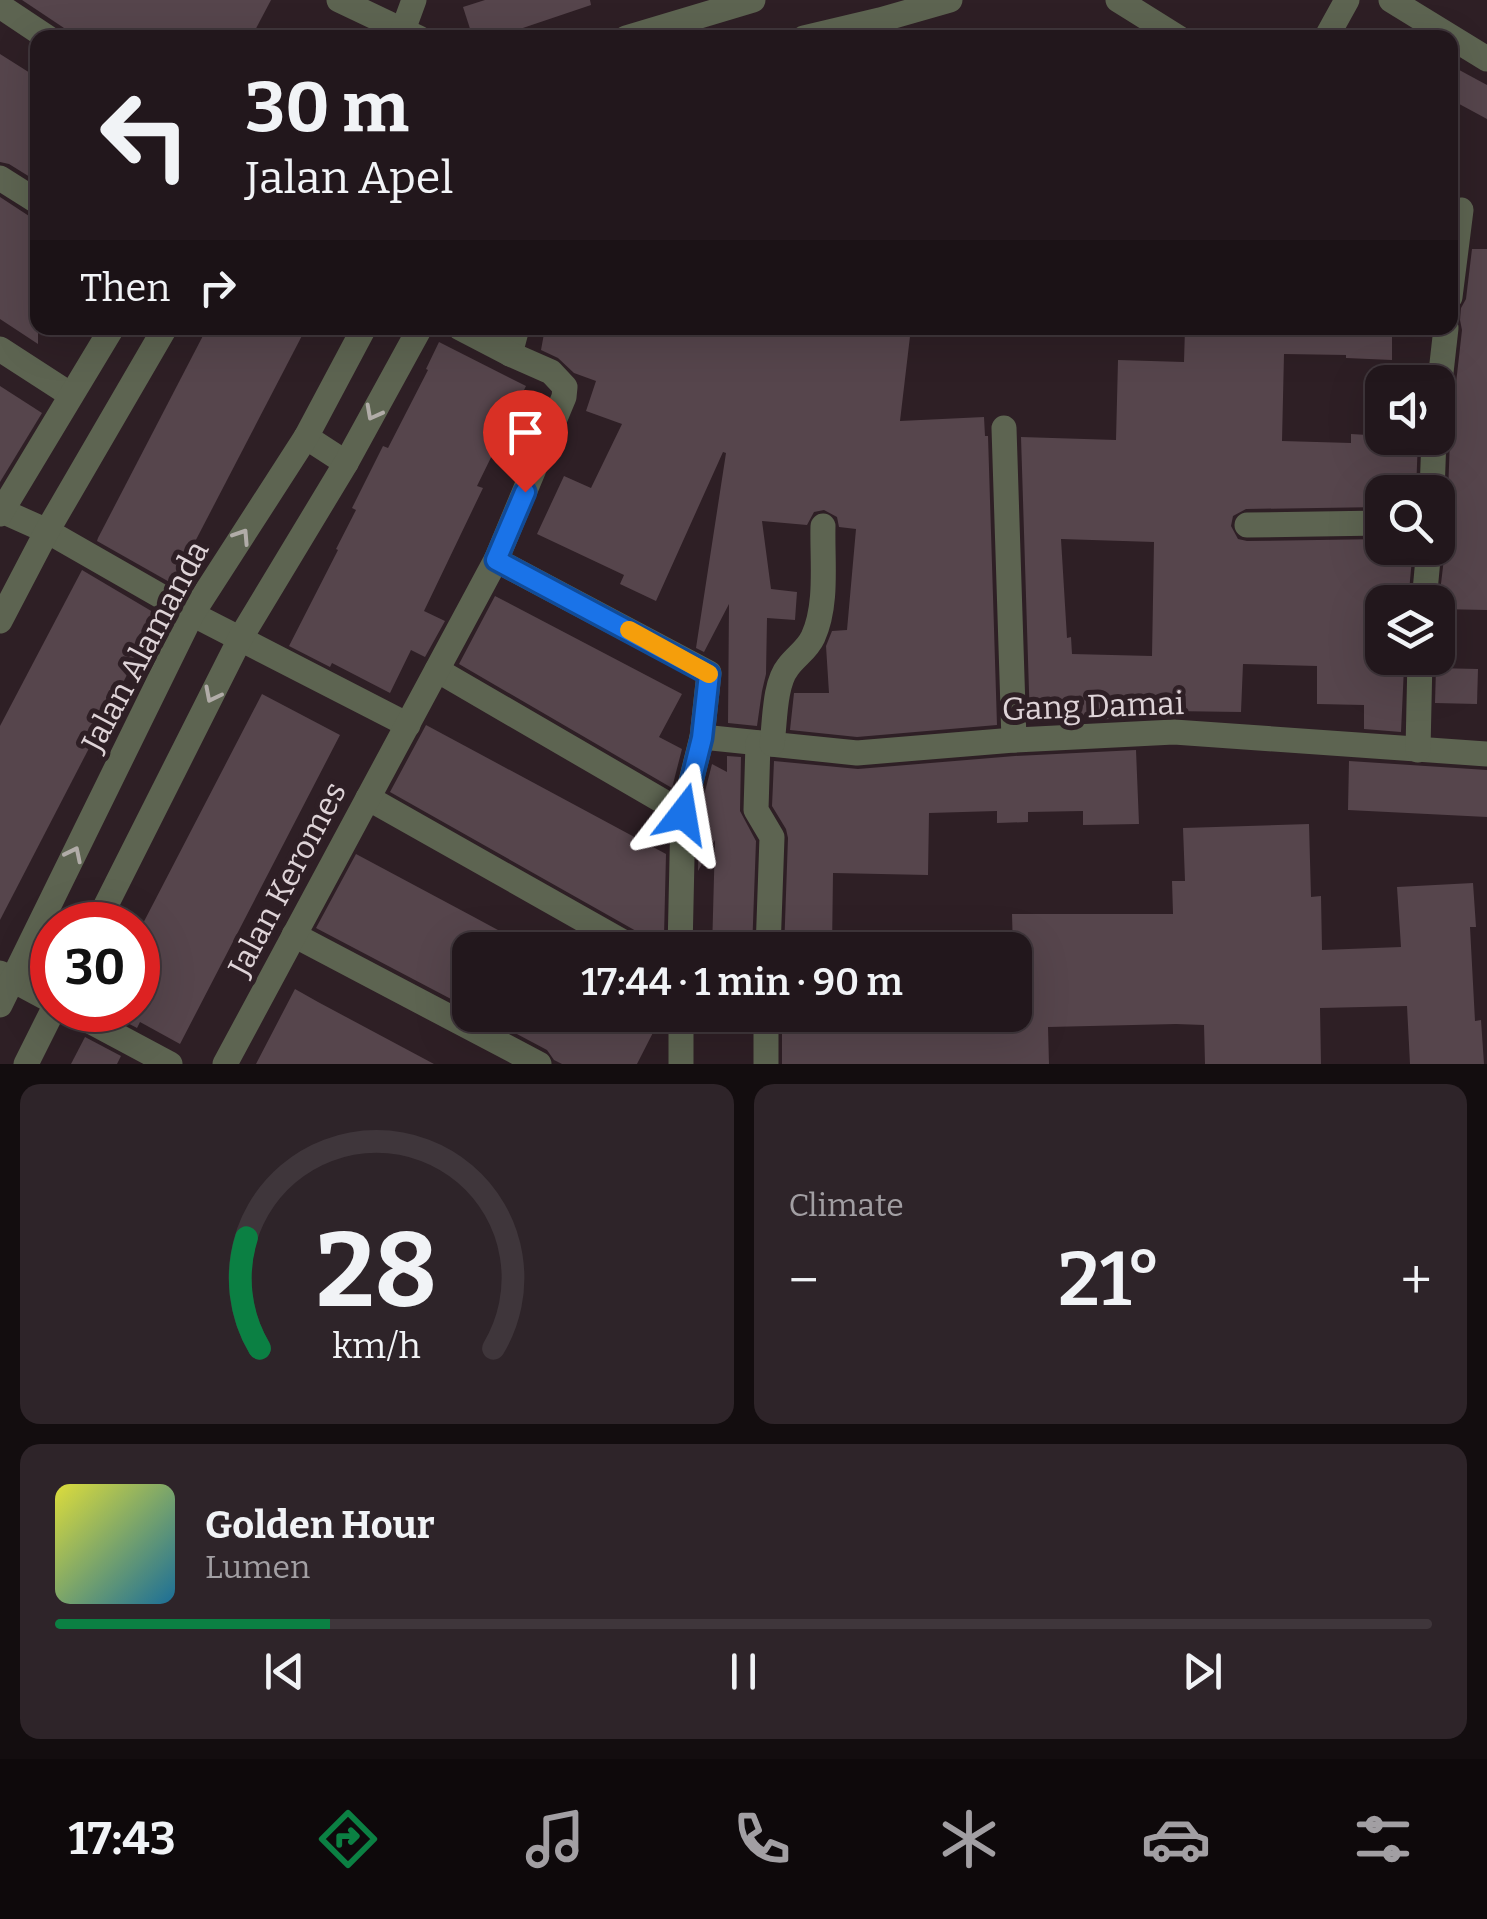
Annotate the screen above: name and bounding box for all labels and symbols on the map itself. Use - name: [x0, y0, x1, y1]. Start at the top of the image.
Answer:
- pin: [483, 390, 568, 493]
- one-way arrow: [366, 403, 386, 421]
- one-way arrow: [230, 529, 249, 547]
- street label: Jalan Alamanda: [73, 534, 217, 759]
- street label: Gang Damai: [1001, 684, 1185, 728]
- one-way arrow: [204, 685, 224, 703]
- position arrow: [631, 762, 735, 866]
- street label: Jalan Keromes: [219, 775, 354, 983]
- one-way arrow: [62, 847, 82, 865]
- speed limit sign: 30: [30, 902, 160, 1032]

